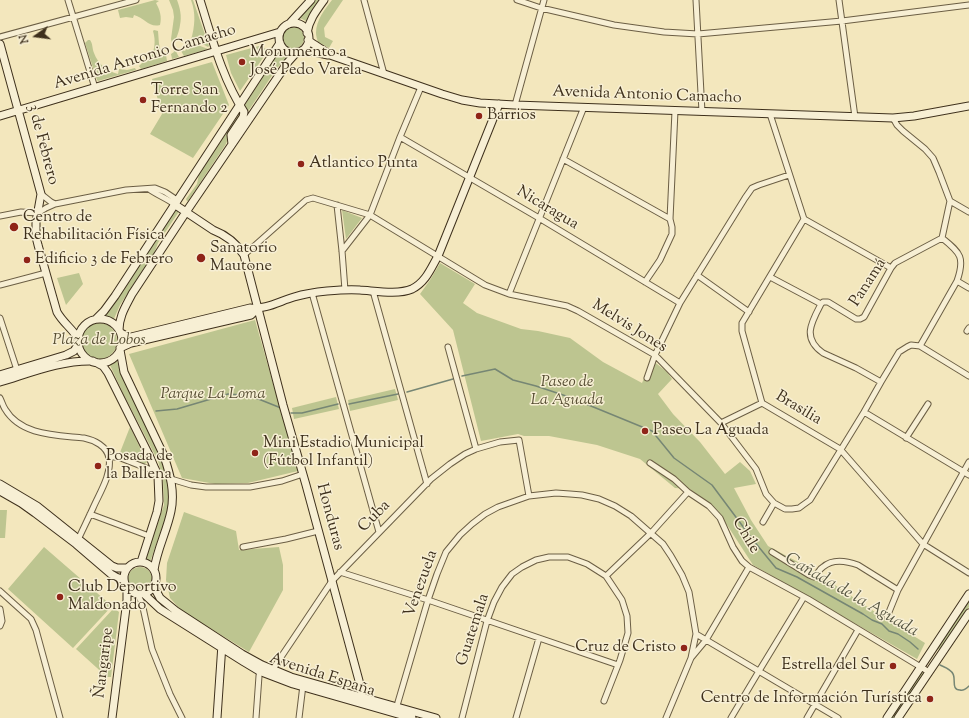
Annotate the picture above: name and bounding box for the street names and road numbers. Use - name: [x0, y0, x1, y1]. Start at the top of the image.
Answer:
- street label: Avenida Antonio Camacho: [52, 21, 238, 95]
- street label: Avenida Antonio Camacho: [552, 83, 742, 109]
- street label: 3 de Febrero: [22, 103, 62, 187]
- street label: Nicaragua: [512, 183, 582, 235]
- street label: Panamá: [846, 255, 892, 311]
- street label: Melvis Jones: [588, 296, 670, 358]
- street label: Brasilia: [771, 388, 825, 430]
- street label: Honduras: [311, 481, 347, 553]
- street label: Cuba: [355, 497, 395, 537]
- street label: Chile: [727, 515, 763, 557]
- street label: Venezuela: [401, 548, 443, 620]
- street label: Guatemala: [453, 591, 495, 669]
- street label: Ñangaripe: [91, 627, 119, 699]
- street label: Avenida España: [267, 650, 377, 702]

